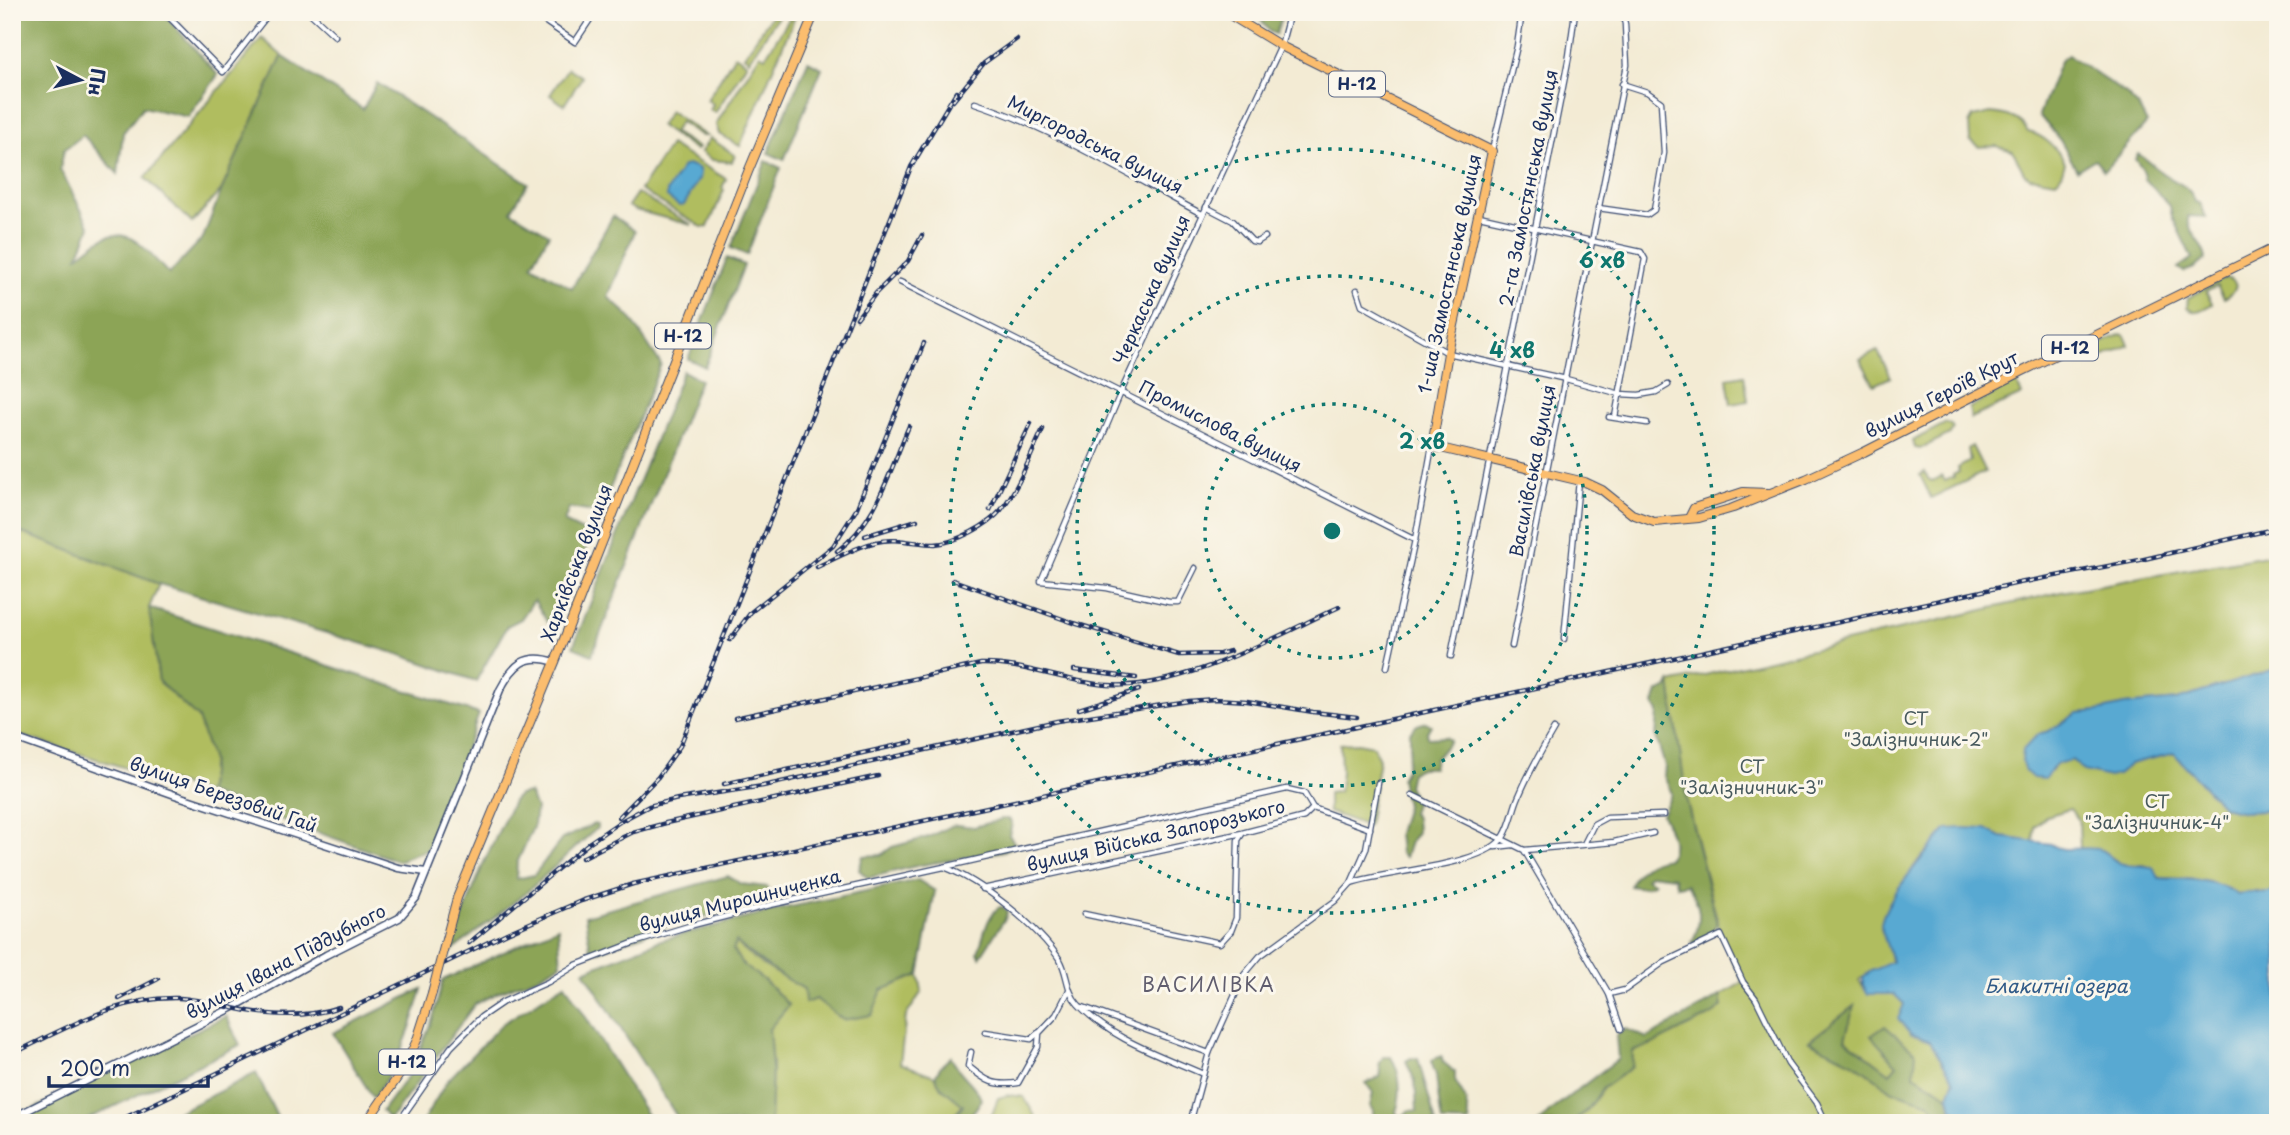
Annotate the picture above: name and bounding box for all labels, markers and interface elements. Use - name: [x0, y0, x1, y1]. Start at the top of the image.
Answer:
- north arrow: [46, 46, 116, 116]
- text: Пн: [82, 67, 113, 98]
- street label: 2-га Замостянська вулиця: [1491, 67, 1564, 309]
- road number: Н-12: [1329, 72, 1385, 96]
- street label: Миргородська вулиця: [1003, 88, 1188, 200]
- street label: 1-ша Замостянська вулиця: [1410, 151, 1487, 396]
- street label: Черкаська вулиця: [1105, 210, 1196, 369]
- text: 6 хв: [1579, 243, 1625, 275]
- road number: Н-12: [655, 324, 711, 348]
- text: 4 хв: [1489, 333, 1535, 365]
- road number: Н-12: [2042, 336, 2098, 360]
- street label: вулиця Героїв Крут: [1860, 343, 2023, 444]
- street label: Промислова вулиця: [1135, 373, 1307, 478]
- street label: Василівська вулиця: [1502, 382, 1562, 559]
- text: 2 хв: [1399, 424, 1445, 456]
- street label: Харківська вулиця: [533, 480, 618, 645]
- centre of rings: [1320, 519, 1344, 543]
- park label: СТ "Залізничник-2": [1844, 704, 1988, 752]
- street label: вулиця Березовий Гай: [126, 749, 321, 838]
- park label: СТ "Залізничник-3": [1680, 752, 1824, 800]
- park label: СТ "Залізничник-4": [2085, 787, 2229, 835]
- street label: вулиця Війська Запорозького: [1024, 792, 1288, 877]
- street label: вулиця Мирошниченка: [636, 861, 844, 938]
- street label: вулиця Івана Піддубного: [180, 896, 390, 1025]
- district label: ВАСИЛІВКА: [1142, 970, 1276, 998]
- water label: Блакитні озера: [1984, 971, 2129, 999]
- scale bar: [49, 1044, 208, 1088]
- road number: Н-12: [379, 1050, 435, 1074]
- text: 200 m: [60, 1051, 130, 1083]

